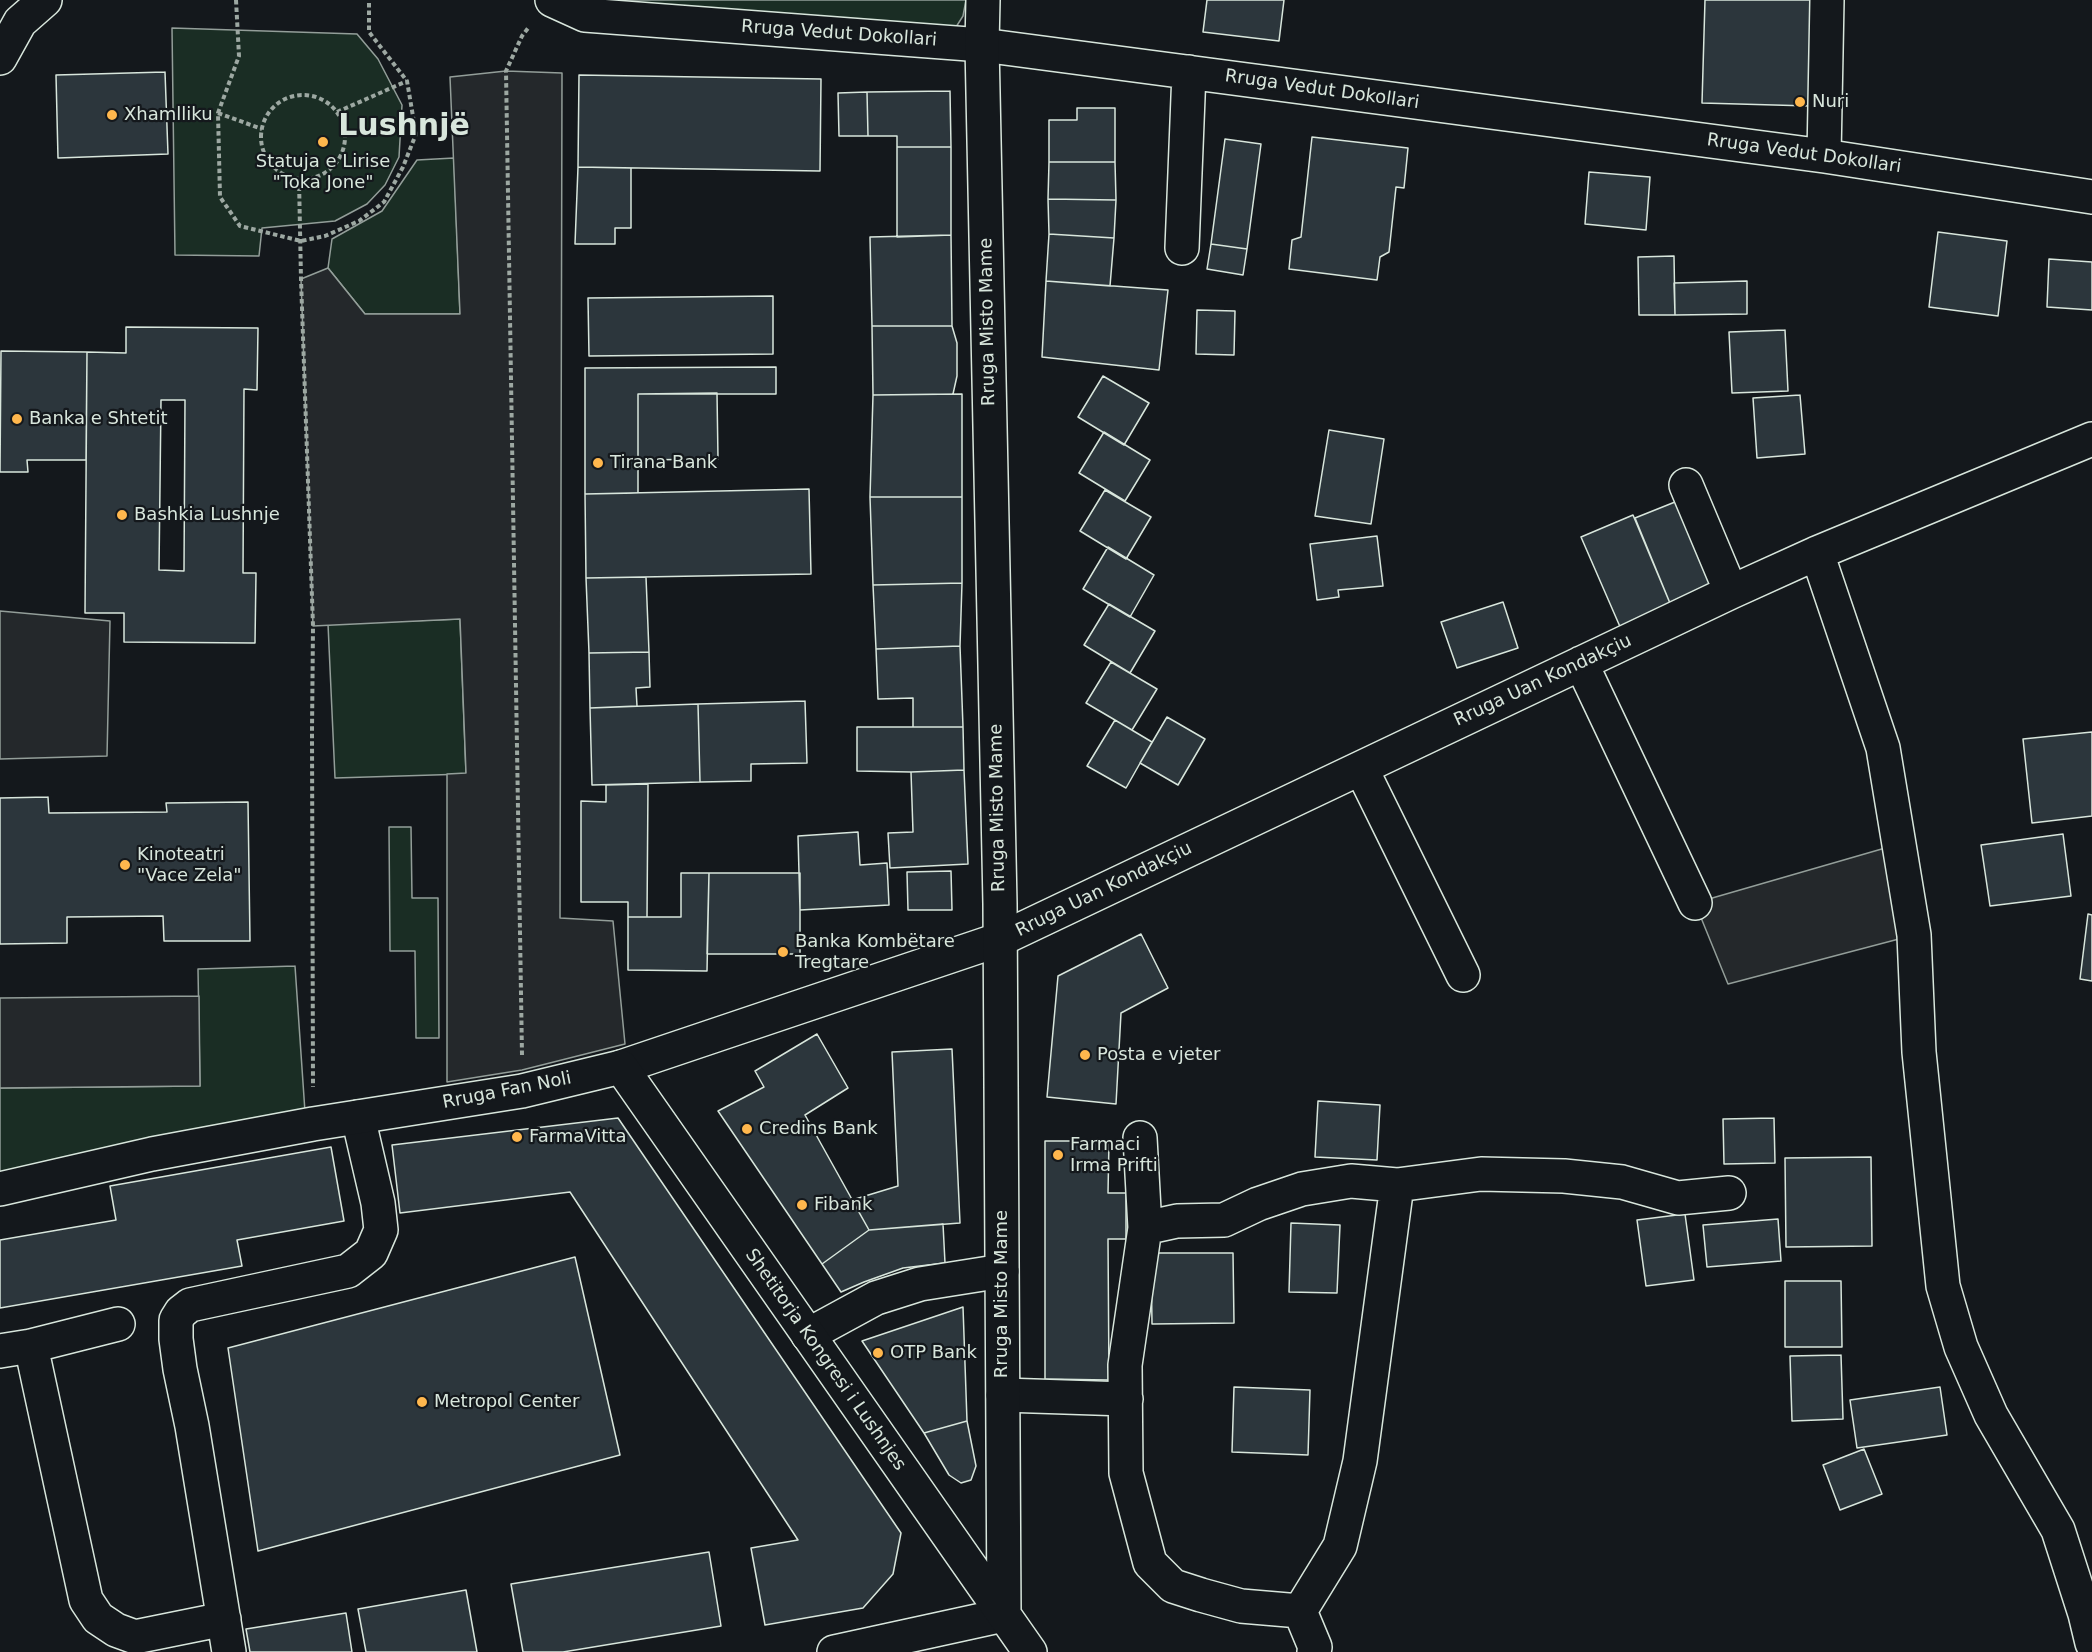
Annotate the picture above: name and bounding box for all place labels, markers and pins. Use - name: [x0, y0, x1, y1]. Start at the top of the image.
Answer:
- place label: Nuri: [1812, 91, 1849, 113]
- marker: Nuri: [1793, 95, 1807, 109]
- place label: Xhamlliku: [124, 104, 213, 126]
- marker: Xhamlliku: [105, 108, 119, 122]
- marker: Statuja e Lirise "Toka Jone": [316, 135, 330, 149]
- place label: Statuja e Lirise "Toka Jone": [256, 151, 390, 194]
- place label: Banka e Shtetit: [29, 408, 168, 430]
- marker: Banka e Shtetit: [10, 412, 24, 426]
- place label: Tirana Bank: [610, 452, 717, 474]
- marker: Tirana Bank: [591, 456, 605, 470]
- place label: Bashkia Lushnje: [134, 504, 280, 526]
- marker: Bashkia Lushnje: [115, 508, 129, 522]
- place label: Kinoteatri "Vace Zela": [137, 844, 242, 886]
- marker: Kinoteatri "Vace Zela": [118, 858, 132, 872]
- place label: Banka Kombëtare Tregtare: [795, 931, 955, 974]
- marker: Banka Kombëtare Tregtare: [776, 945, 790, 959]
- place label: Posta e vjeter: [1097, 1044, 1220, 1066]
- marker: Posta e vjeter: [1078, 1048, 1092, 1062]
- place label: Credins Bank: [759, 1118, 878, 1140]
- marker: Credins Bank: [740, 1122, 754, 1136]
- place label: FarmaVitta: [529, 1126, 626, 1148]
- marker: FarmaVitta: [510, 1130, 524, 1144]
- place label: Farmaci Irma Prifti: [1070, 1134, 1158, 1176]
- marker: Farmaci Irma Prifti: [1051, 1148, 1065, 1162]
- place label: Fibank: [814, 1194, 872, 1216]
- marker: Fibank: [795, 1198, 809, 1212]
- place label: OTP Bank: [890, 1342, 977, 1364]
- marker: OTP Bank: [871, 1346, 885, 1360]
- place label: Metropol Center: [434, 1391, 579, 1413]
- marker: Metropol Center: [415, 1395, 429, 1409]

